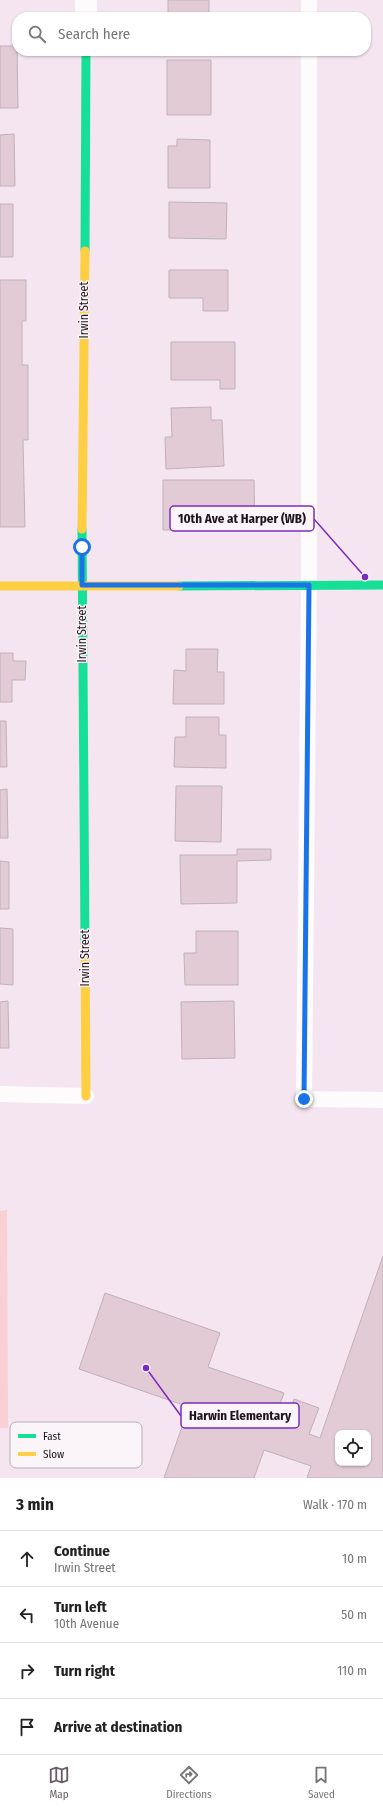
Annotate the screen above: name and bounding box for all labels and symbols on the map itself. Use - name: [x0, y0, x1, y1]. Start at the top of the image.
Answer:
- street label: Irwin Street: [77, 281, 91, 338]
- callout: 10th Ave at Harper (WB): [170, 506, 314, 531]
- text: 10th Ave at Harper (WB): [178, 511, 306, 526]
- route start: [73, 538, 91, 556]
- street label: Irwin Street: [75, 605, 89, 662]
- street label: Irwin Street: [78, 929, 92, 986]
- route end: [295, 1090, 313, 1108]
- callout: Harwin Elementary: [181, 1403, 299, 1428]
- text: Harwin Elementary: [189, 1408, 292, 1423]
- legend: [10, 1422, 142, 1468]
- text: Fast: [43, 1430, 61, 1443]
- text: Slow: [43, 1448, 64, 1461]

